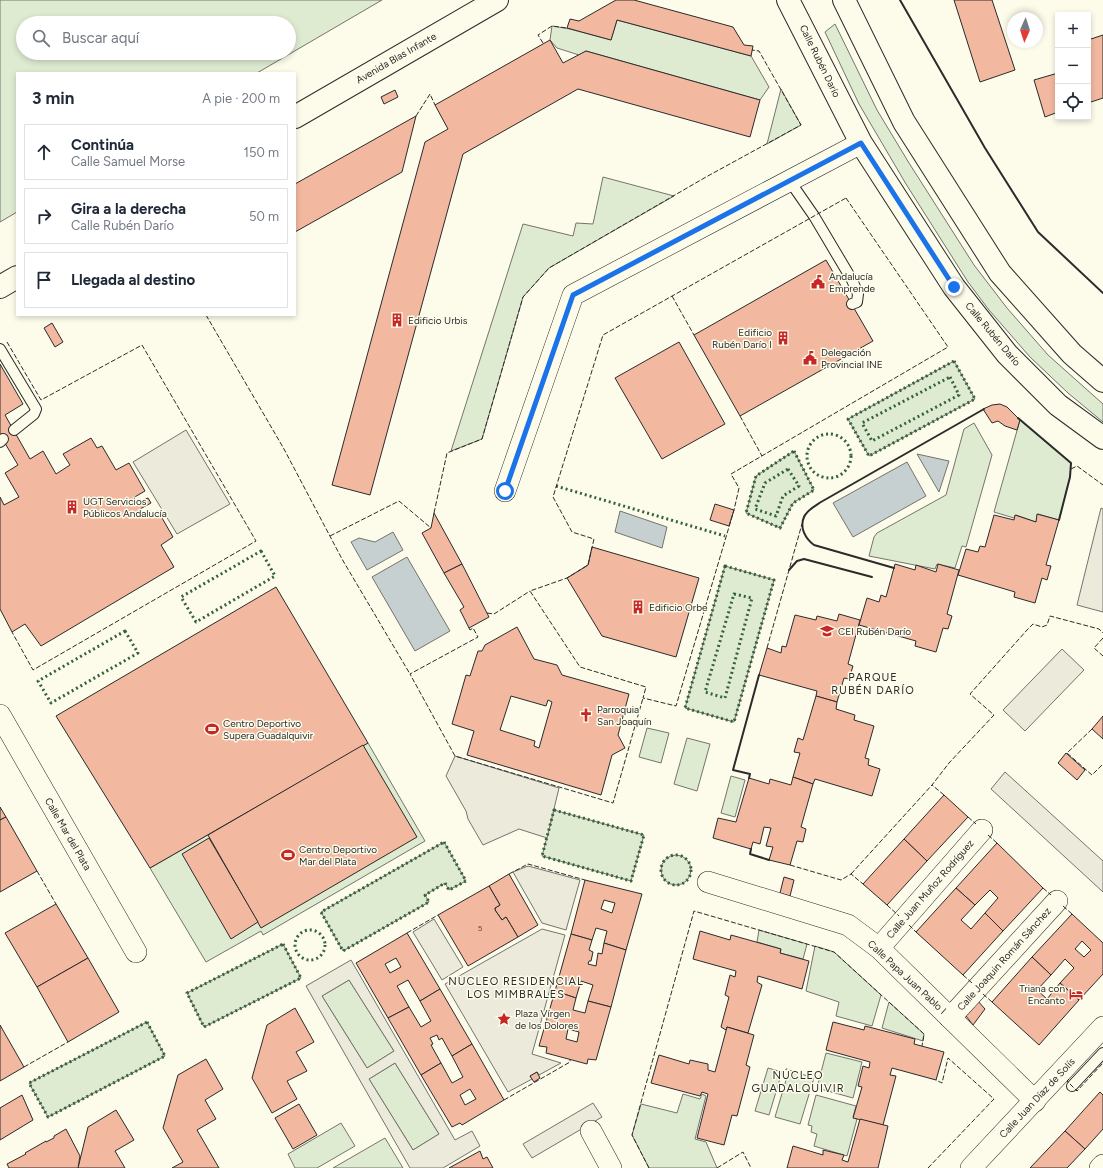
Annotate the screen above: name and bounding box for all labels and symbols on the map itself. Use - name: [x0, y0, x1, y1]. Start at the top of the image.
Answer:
- north arrow: [1007, 12, 1043, 48]
- street label: Calle Rubén Darío: [797, 22, 843, 100]
- street label: Avenida Blas Infante: [353, 29, 439, 86]
- place label: Andalucía Emprende: [829, 270, 876, 295]
- public building icon: Andalucía Emprende: [810, 274, 826, 290]
- route end: [945, 278, 963, 296]
- street label: Calle Rubén Darío: [963, 299, 1024, 369]
- building icon: Edificio Urbis: [389, 312, 405, 328]
- place label: Edificio Urbis: [408, 314, 468, 327]
- place label: Edificio Rubén Darío I: [712, 326, 772, 351]
- building icon: Edificio Rubén Darío I: [775, 330, 791, 346]
- place label: Delegación Provincial INE: [821, 346, 883, 371]
- public building icon: Delegación Provincial INE: [802, 350, 818, 366]
- route start: [496, 482, 514, 500]
- place label: UGT Servicios Públicos Andalucía: [83, 495, 167, 520]
- building icon: UGT Servicios Públicos Andalucía: [64, 499, 80, 515]
- building icon: Edificio Orbe: [630, 599, 646, 615]
- place label: Edificio Orbe: [649, 601, 708, 614]
- school or university icon: CEI Rubén Darío: [819, 623, 835, 639]
- place label: CEI Rubén Darío: [838, 625, 911, 638]
- district label: PARQUE RUBÉN DARÍO: [831, 671, 915, 697]
- place label: Parroquia San Joaquín: [597, 703, 652, 728]
- church icon: Parroquia San Joaquín: [578, 707, 594, 723]
- place label: Centro Deportivo Supera Guadalquivir: [223, 717, 314, 742]
- sports icon: Centro Deportivo Supera Guadalquivir: [204, 721, 220, 737]
- street label: Calle Mar del Plata: [42, 795, 94, 873]
- street label: Calle Juan Muñoz Rodríguez: [884, 837, 977, 941]
- place label: Centro Deportivo Mar del Plata: [299, 843, 377, 868]
- sports icon: Centro Deportivo Mar del Plata: [280, 847, 296, 863]
- street label: Calle Joaquin Román Sánchez: [954, 905, 1054, 1013]
- house number: 5: [478, 923, 483, 933]
- street label: Calle Papa Juan Pablo I: [865, 937, 949, 1017]
- district label: NUCLEO RESIDENCIAL LOS MIMBRALES: [448, 975, 584, 1001]
- place label: Triana con Encanto: [1019, 982, 1065, 1007]
- hotel icon: Triana con Encanto: [1068, 986, 1084, 1002]
- place label: Plaza Vírgen de los Dolores: [515, 1007, 578, 1032]
- place icon: Plaza Vírgen de los Dolores: [496, 1011, 512, 1027]
- street label: Calle Juan Díaz de Solís: [996, 1055, 1078, 1141]
- district label: NÚCLEO GUADALQUIVIR: [751, 1068, 845, 1095]

